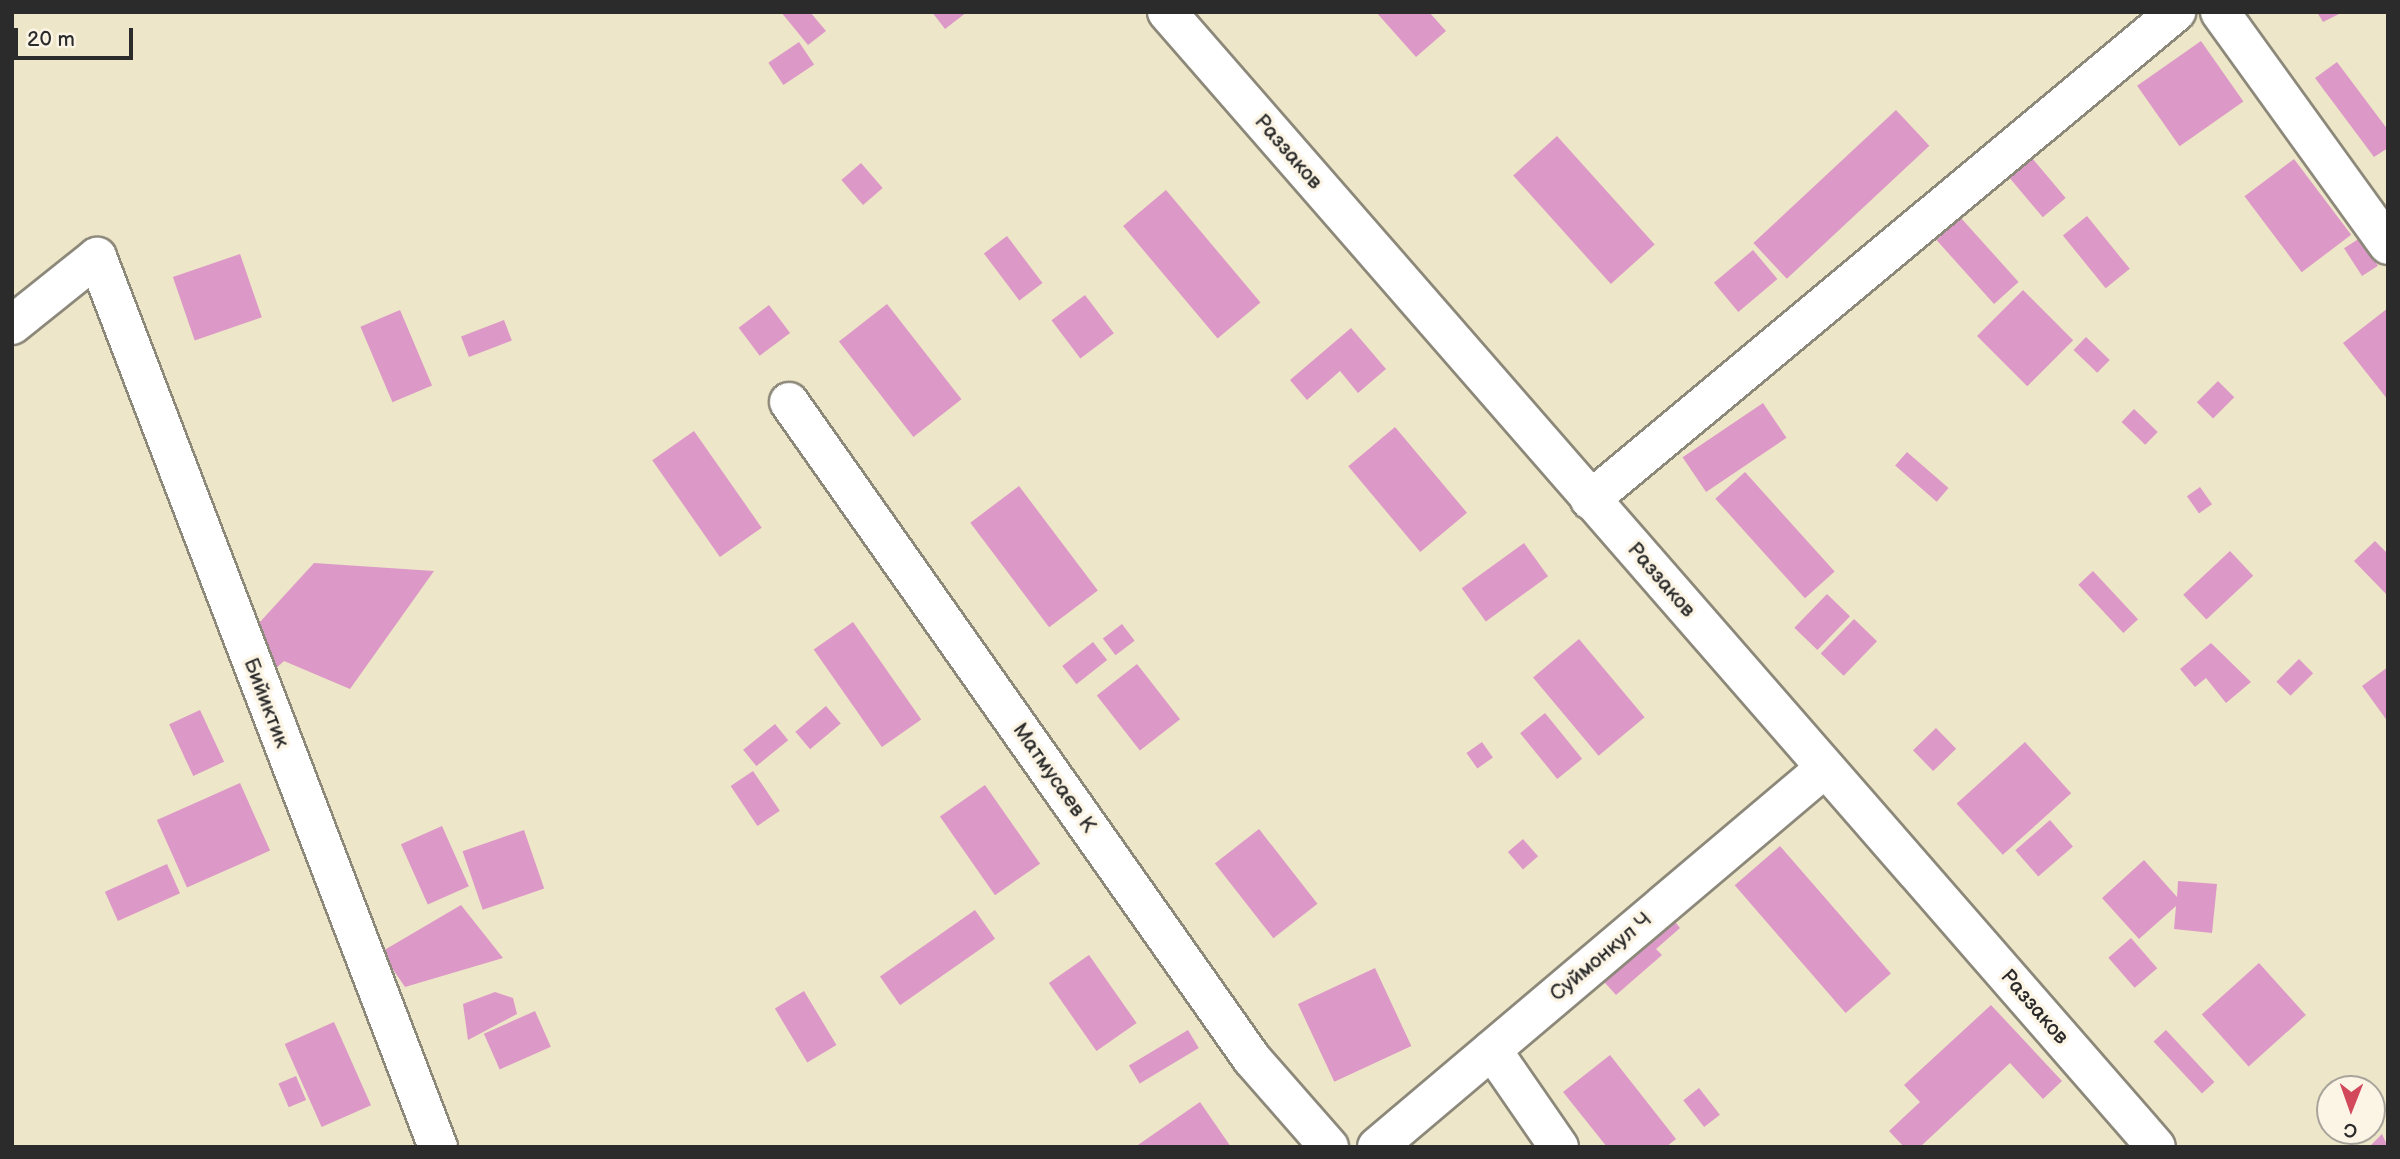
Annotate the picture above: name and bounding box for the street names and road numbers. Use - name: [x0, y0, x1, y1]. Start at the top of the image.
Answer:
- street label: Раззаков: [1249, 109, 1327, 195]
- street label: Раззаков: [1622, 537, 1700, 623]
- street label: Бийиктик: [237, 655, 295, 751]
- street label: Матмусаев К: [1007, 718, 1101, 838]
- street label: Суймонкул Ч: [1545, 907, 1657, 1007]
- street label: Раззаков: [1995, 964, 2073, 1050]

